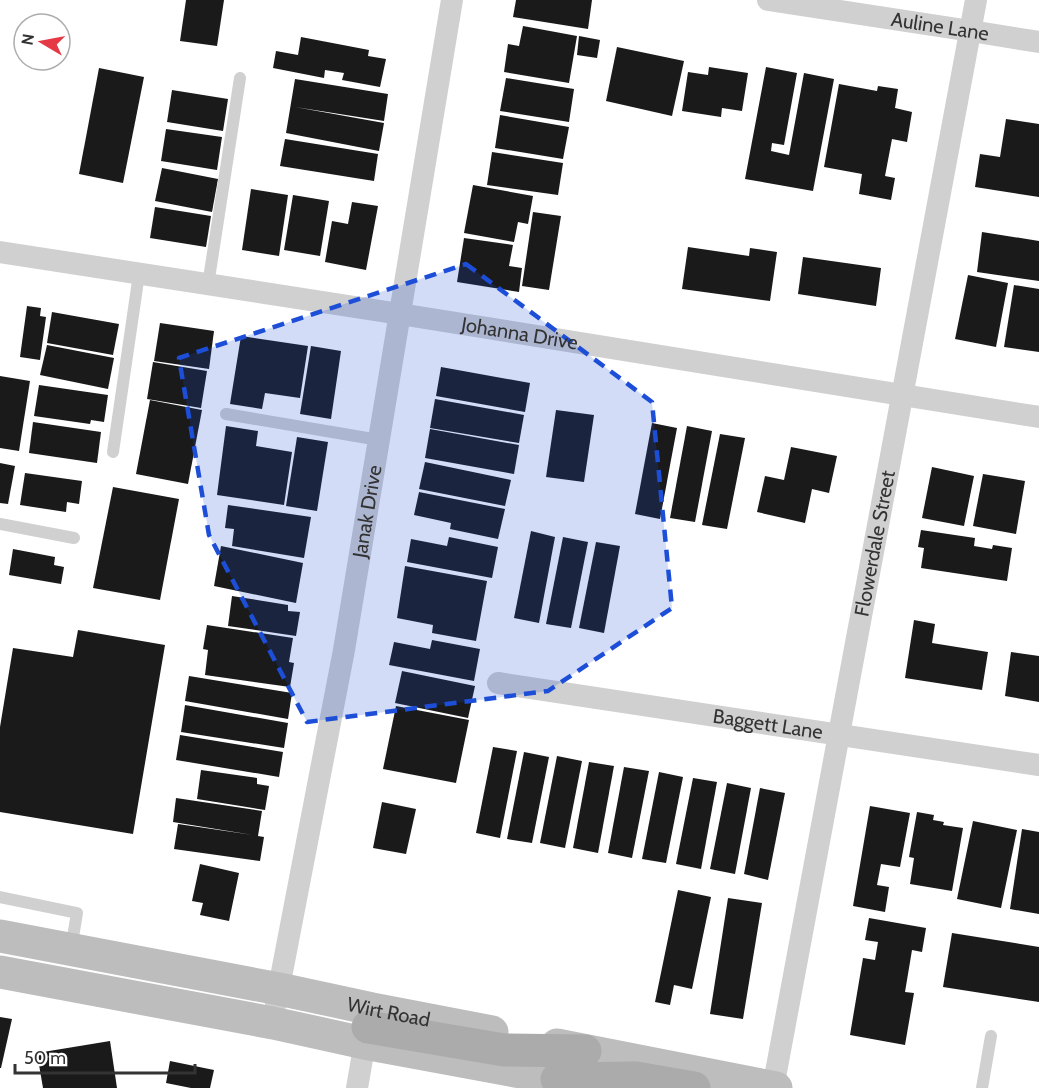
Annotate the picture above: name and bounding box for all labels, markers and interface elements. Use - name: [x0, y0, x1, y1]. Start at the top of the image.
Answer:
- street label: Auline Lane: [889, 7, 991, 46]
- north arrow: [12, 12, 72, 72]
- text: N: [17, 32, 38, 47]
- street label: Johanna Drive: [459, 312, 580, 355]
- street label: Janak Drive: [347, 463, 387, 561]
- street label: Flowerdale Street: [849, 468, 900, 618]
- street label: Baggett Lane: [711, 704, 825, 744]
- street label: Wirt Road: [345, 992, 432, 1032]
- scale bar: [15, 1037, 195, 1075]
- text: 50 m: [24, 1047, 66, 1069]

